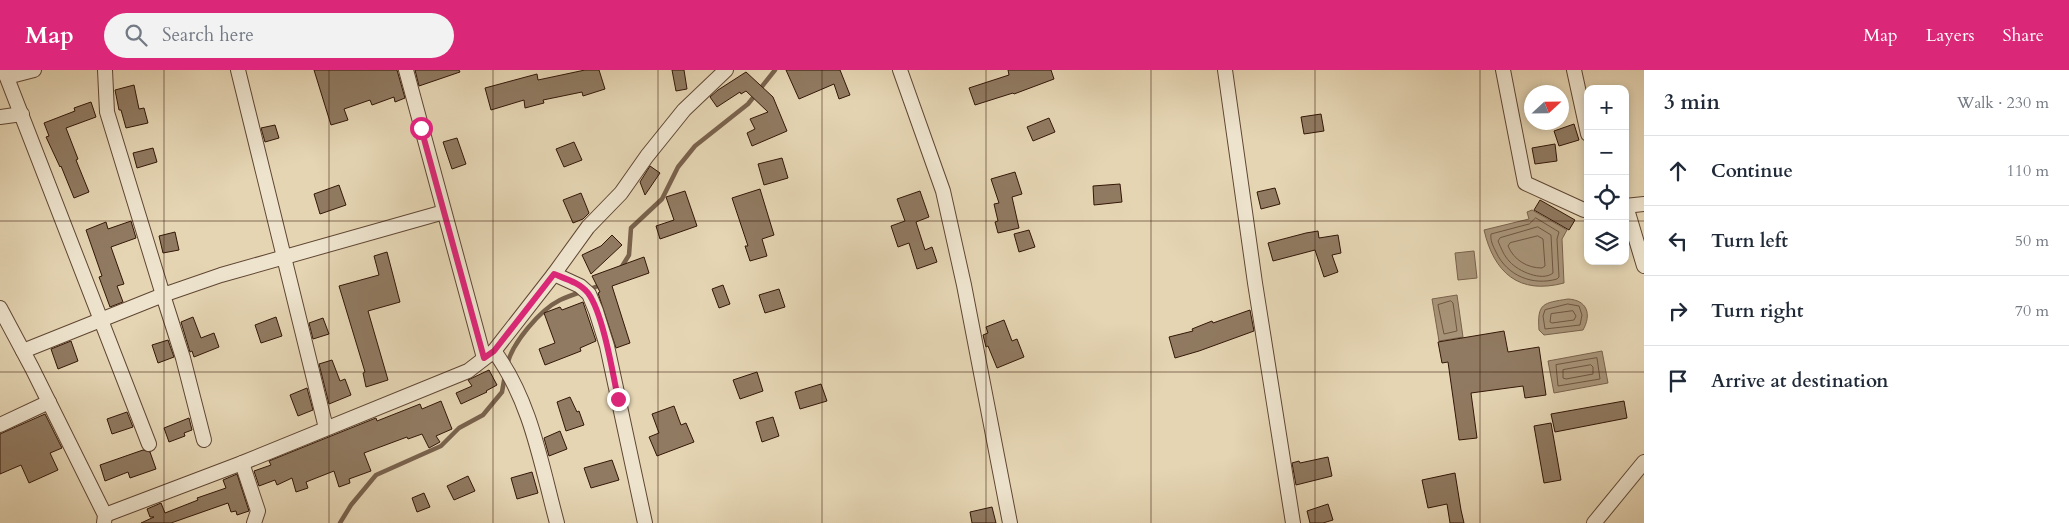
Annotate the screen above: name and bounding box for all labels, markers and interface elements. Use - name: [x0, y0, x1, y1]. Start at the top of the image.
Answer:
- search box: [104, 13, 454, 58]
- text: Map: [25, 19, 74, 52]
- icon: search: [122, 21, 150, 49]
- text: Search here: [162, 22, 254, 48]
- text: Map: [1863, 23, 1898, 48]
- text: Layers: [1926, 23, 1975, 48]
- text: Share: [2003, 23, 2044, 48]
- north arrow: [1524, 85, 1569, 130]
- map controls: [1584, 85, 1629, 265]
- button: +: [1584, 85, 1629, 130]
- text: 3 min: [1664, 88, 1720, 117]
- text: Walk · 230 m: [1957, 92, 2049, 114]
- route start: [410, 117, 433, 140]
- button: −: [1584, 130, 1629, 175]
- icon: ahead: [1664, 157, 1692, 185]
- text: Continue: [1711, 158, 1793, 184]
- text: 110 m: [2007, 160, 2049, 182]
- button: locate: [1584, 175, 1629, 220]
- button: layers: [1584, 220, 1629, 265]
- icon: left: [1664, 227, 1692, 255]
- text: Turn left: [1711, 228, 1788, 254]
- text: 50 m: [2015, 230, 2049, 252]
- icon: right: [1664, 297, 1692, 325]
- text: Turn right: [1711, 298, 1803, 324]
- text: 70 m: [2015, 300, 2049, 322]
- icon: arrive: [1664, 367, 1692, 395]
- text: Arrive at destination: [1711, 368, 1888, 394]
- route end: [607, 388, 630, 411]

